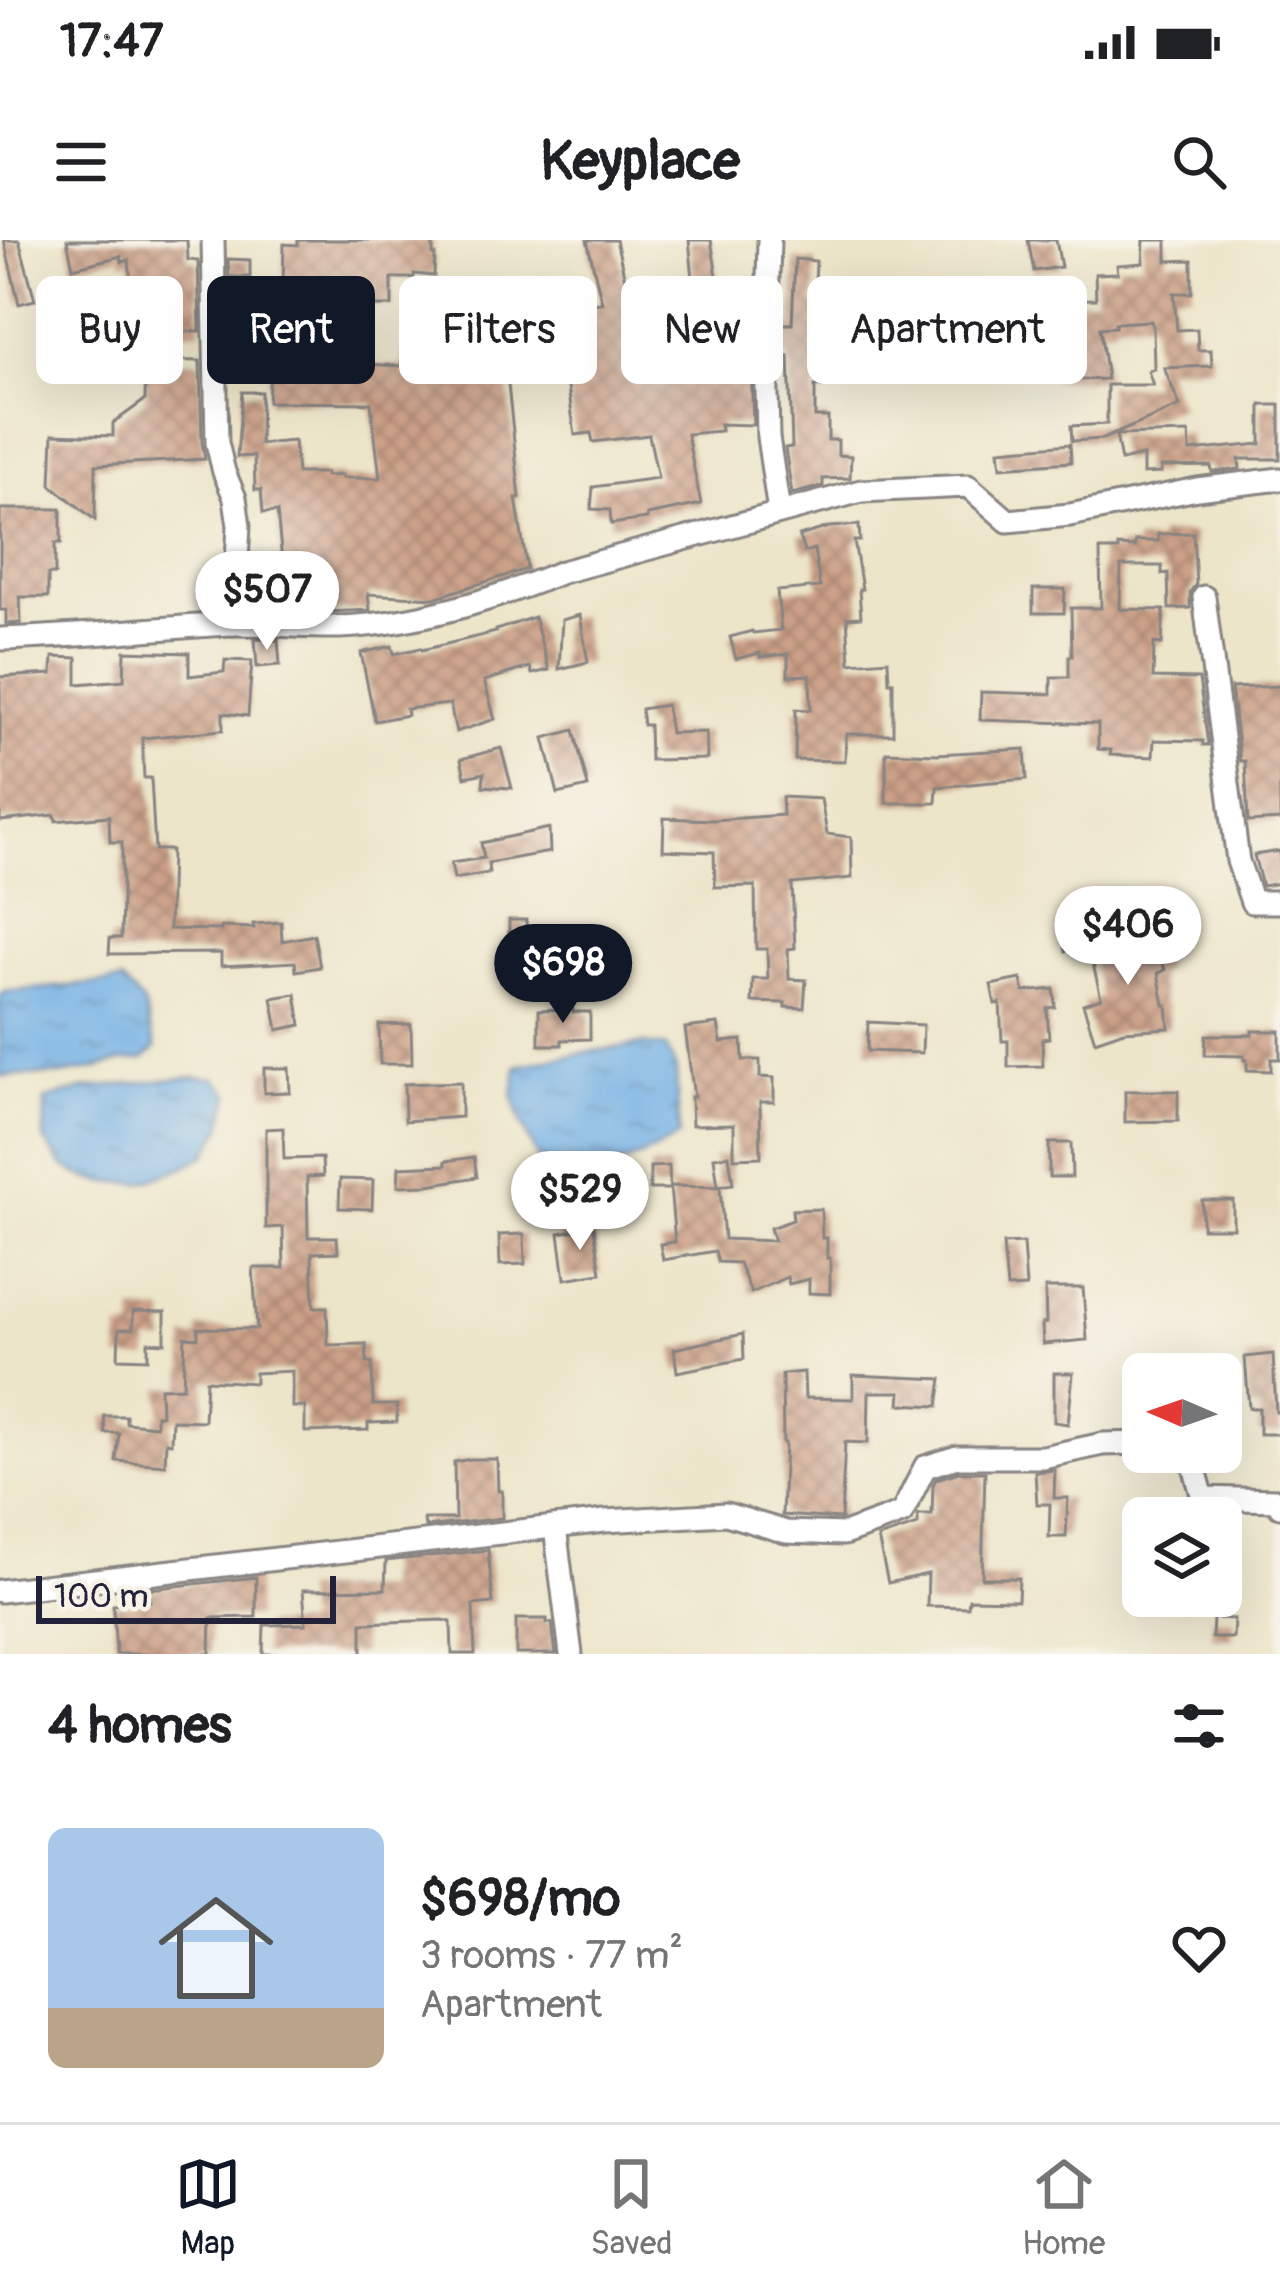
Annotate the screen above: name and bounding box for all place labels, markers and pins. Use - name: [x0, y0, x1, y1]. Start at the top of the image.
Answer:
- pin: $507: [196, 551, 338, 653]
- pin: $406: [1057, 886, 1199, 988]
- pin: $698: [492, 924, 634, 1026]
- pin: $529: [509, 1151, 651, 1253]

